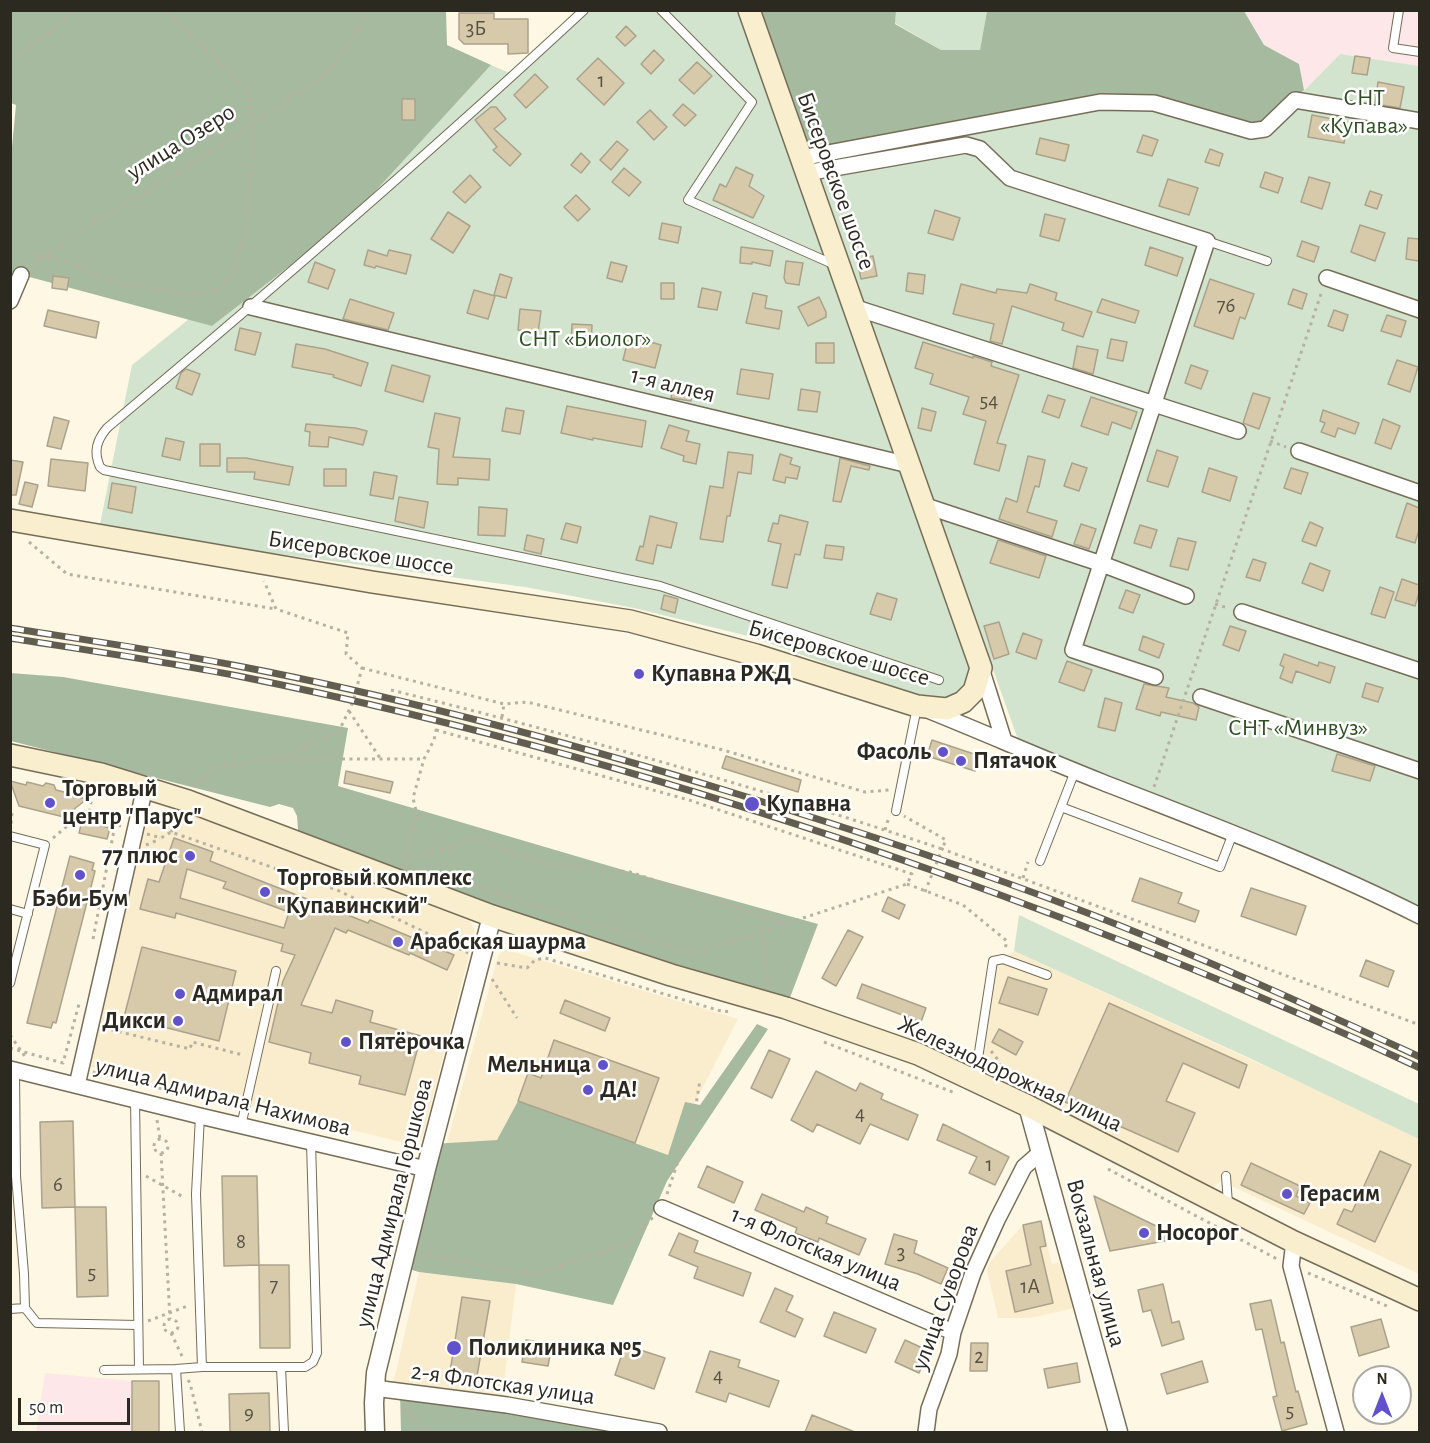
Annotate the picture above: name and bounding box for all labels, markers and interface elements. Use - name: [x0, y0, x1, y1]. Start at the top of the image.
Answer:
- house number: 3Б: [466, 16, 486, 42]
- house number: 1: [597, 68, 605, 94]
- park label: СНТ «Купава»: [1320, 84, 1408, 140]
- street label: Бисеровское шоссе: [790, 88, 882, 274]
- street label: улица Озеро: [122, 98, 240, 186]
- house number: 76: [1217, 293, 1235, 319]
- park label: СНТ «Биолог»: [519, 325, 651, 353]
- street label: 1-я аллея: [628, 361, 718, 409]
- house number: 54: [980, 388, 998, 414]
- street label: Бисеровское шоссе: [266, 524, 456, 582]
- street label: Бисеровское шоссе: [745, 613, 933, 693]
- place label: Купавна РЖД: [651, 660, 791, 688]
- marker: Купавна РЖД: [632, 667, 646, 681]
- park label: СНТ «Минвуз»: [1228, 714, 1368, 742]
- place label: Фасоль: [857, 738, 931, 766]
- marker: Фасоль: [936, 745, 950, 759]
- place label: Пятачок: [973, 747, 1057, 775]
- marker: Пятачок: [954, 754, 968, 768]
- place label: Торговый центр "Парус": [62, 775, 202, 831]
- place label: Купавна: [766, 790, 851, 818]
- marker: Купавна: [743, 795, 761, 813]
- marker: Торговый центр "Парус": [43, 796, 57, 810]
- place label: 77 плюс: [102, 842, 178, 870]
- marker: 77 плюс: [183, 849, 197, 863]
- place label: Торговый комплекс "Купавинский": [277, 864, 472, 920]
- marker: Бэби-Бум: [73, 868, 87, 882]
- place label: Бэби-Бум: [32, 885, 128, 913]
- marker: Торговый комплекс "Купавинский": [258, 885, 272, 899]
- place label: Арабская шаурма: [410, 928, 586, 956]
- marker: Арабская шаурма: [391, 935, 405, 949]
- place label: Адмирал: [192, 980, 283, 1008]
- marker: Адмирал: [173, 987, 187, 1001]
- place label: Дикси: [102, 1007, 166, 1035]
- street label: Железнодорожная улица: [893, 1009, 1127, 1139]
- marker: Дикси: [171, 1014, 185, 1028]
- place label: Пятёрочка: [358, 1028, 465, 1056]
- marker: Пятёрочка: [339, 1035, 353, 1049]
- street label: улица Адмирала Нахимова: [92, 1051, 354, 1143]
- place label: Мельница: [487, 1051, 591, 1079]
- marker: Мельница: [596, 1058, 610, 1072]
- street label: улица Адмирала Горшкова: [349, 1075, 439, 1331]
- place label: ДА!: [600, 1076, 637, 1104]
- marker: ДА!: [581, 1083, 595, 1097]
- house number: 4: [855, 1101, 865, 1127]
- house number: 1: [985, 1152, 993, 1178]
- house number: 6: [53, 1172, 63, 1198]
- street label: Вокзальная улица: [1060, 1176, 1132, 1350]
- place label: Герасим: [1299, 1180, 1380, 1208]
- marker: Герасим: [1280, 1187, 1294, 1201]
- street label: 1-я Флотская улица: [726, 1200, 906, 1298]
- place label: Носорог: [1156, 1219, 1239, 1247]
- street label: улица Суворова: [905, 1220, 985, 1374]
- marker: Носорог: [1137, 1226, 1151, 1240]
- house number: 8: [236, 1229, 246, 1255]
- house number: 3: [897, 1240, 905, 1266]
- house number: 5: [88, 1260, 96, 1286]
- house number: 7: [270, 1273, 278, 1299]
- house number: 1А: [1020, 1274, 1040, 1300]
- place label: Поликлиника №5: [468, 1334, 642, 1362]
- marker: Поликлиника №5: [445, 1339, 463, 1357]
- house number: 2: [974, 1344, 984, 1370]
- street label: 2-я Флотская улица: [409, 1357, 597, 1411]
- house number: 4: [713, 1363, 723, 1389]
- north arrow: [1352, 1365, 1412, 1425]
- text: N: [1376, 1371, 1388, 1387]
- scale bar: [21, 1386, 134, 1424]
- house number: 5: [1286, 1398, 1294, 1424]
- text: 50 m: [29, 1399, 63, 1417]
- house number: 9: [244, 1400, 254, 1426]

